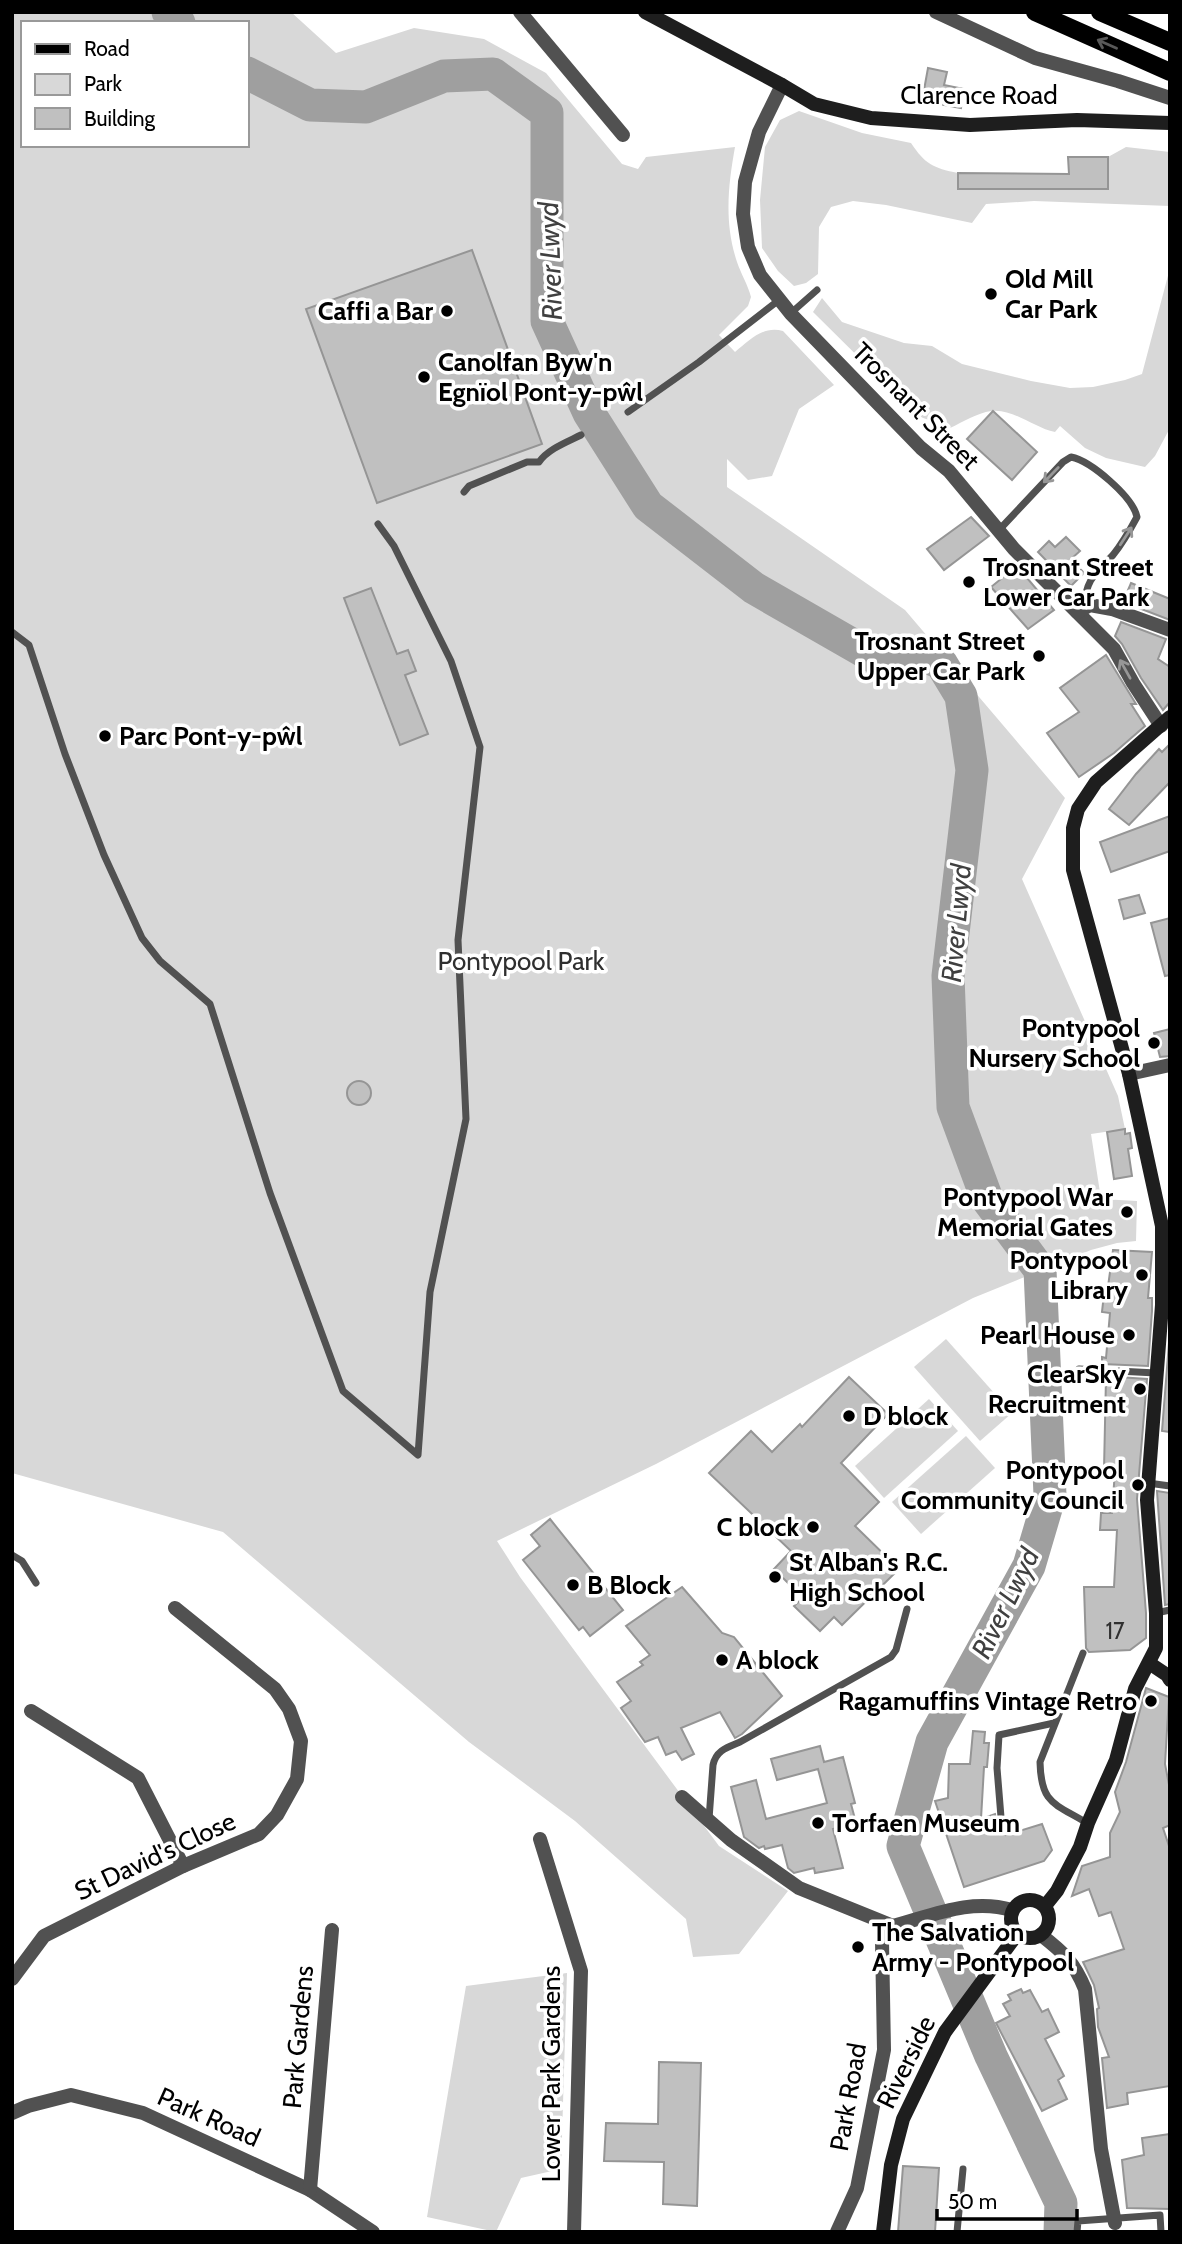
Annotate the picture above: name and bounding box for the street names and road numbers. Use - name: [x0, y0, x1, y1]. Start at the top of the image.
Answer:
- street label: Clarence Road: [900, 79, 1058, 111]
- street label: Trosnant Street: [846, 336, 987, 477]
- street label: St David's Close: [69, 1805, 241, 1907]
- street label: Park Gardens: [276, 1964, 320, 2110]
- street label: Lower Park Gardens: [535, 1965, 567, 2182]
- street label: Riverside: [870, 2010, 942, 2114]
- street label: Park Road: [823, 2040, 873, 2154]
- street label: Park Road: [153, 2080, 265, 2154]

